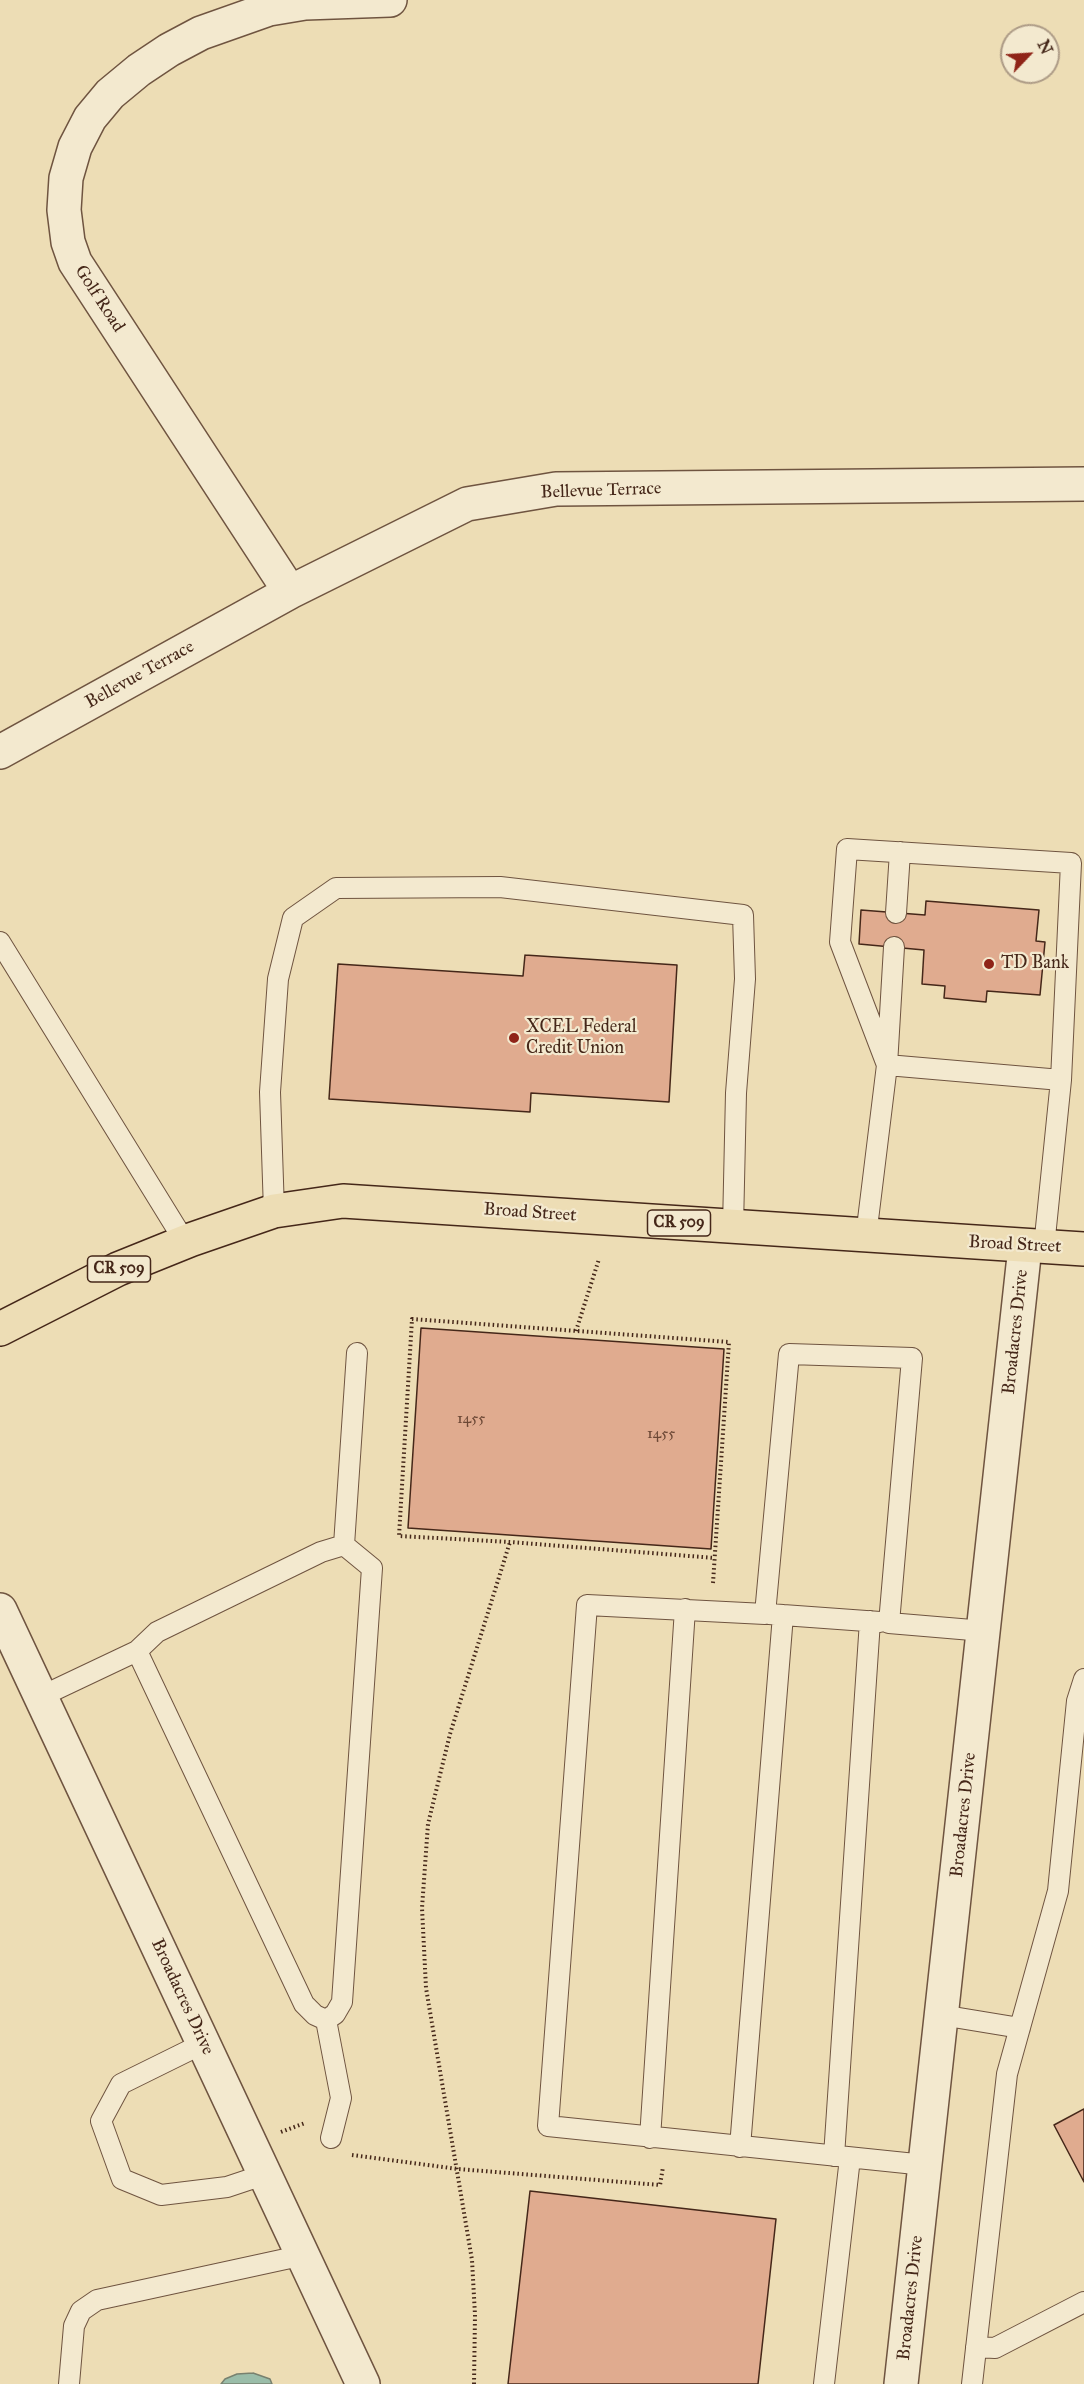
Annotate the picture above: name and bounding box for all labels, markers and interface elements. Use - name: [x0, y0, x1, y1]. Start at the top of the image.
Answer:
- north arrow: [1000, 24, 1060, 84]
- text: N: [1033, 37, 1056, 57]
- street label: Golf Road: [69, 261, 129, 337]
- street label: Bellevue Terrace: [540, 478, 662, 504]
- street label: Bellevue Terrace: [82, 636, 198, 714]
- place label: TD Bank: [1001, 953, 1069, 975]
- marker: TD Bank: [982, 957, 996, 971]
- place label: XCEL Federal Credit Union: [526, 1017, 637, 1060]
- marker: XCEL Federal Credit Union: [507, 1031, 521, 1045]
- street label: Broad Street: [483, 1199, 577, 1227]
- road number: CR 509: [648, 1210, 710, 1236]
- street label: Broad Street: [968, 1232, 1062, 1258]
- road number: CR 509: [88, 1256, 150, 1282]
- street label: Broadacres Drive: [999, 1268, 1033, 1396]
- house number: 1455: [457, 1410, 485, 1428]
- house number: 1455: [647, 1425, 675, 1443]
- street label: Broadacres Drive: [947, 1751, 981, 1879]
- street label: Broadacres Drive: [146, 1935, 218, 2059]
- street label: Broadacres Drive: [894, 2234, 928, 2362]

